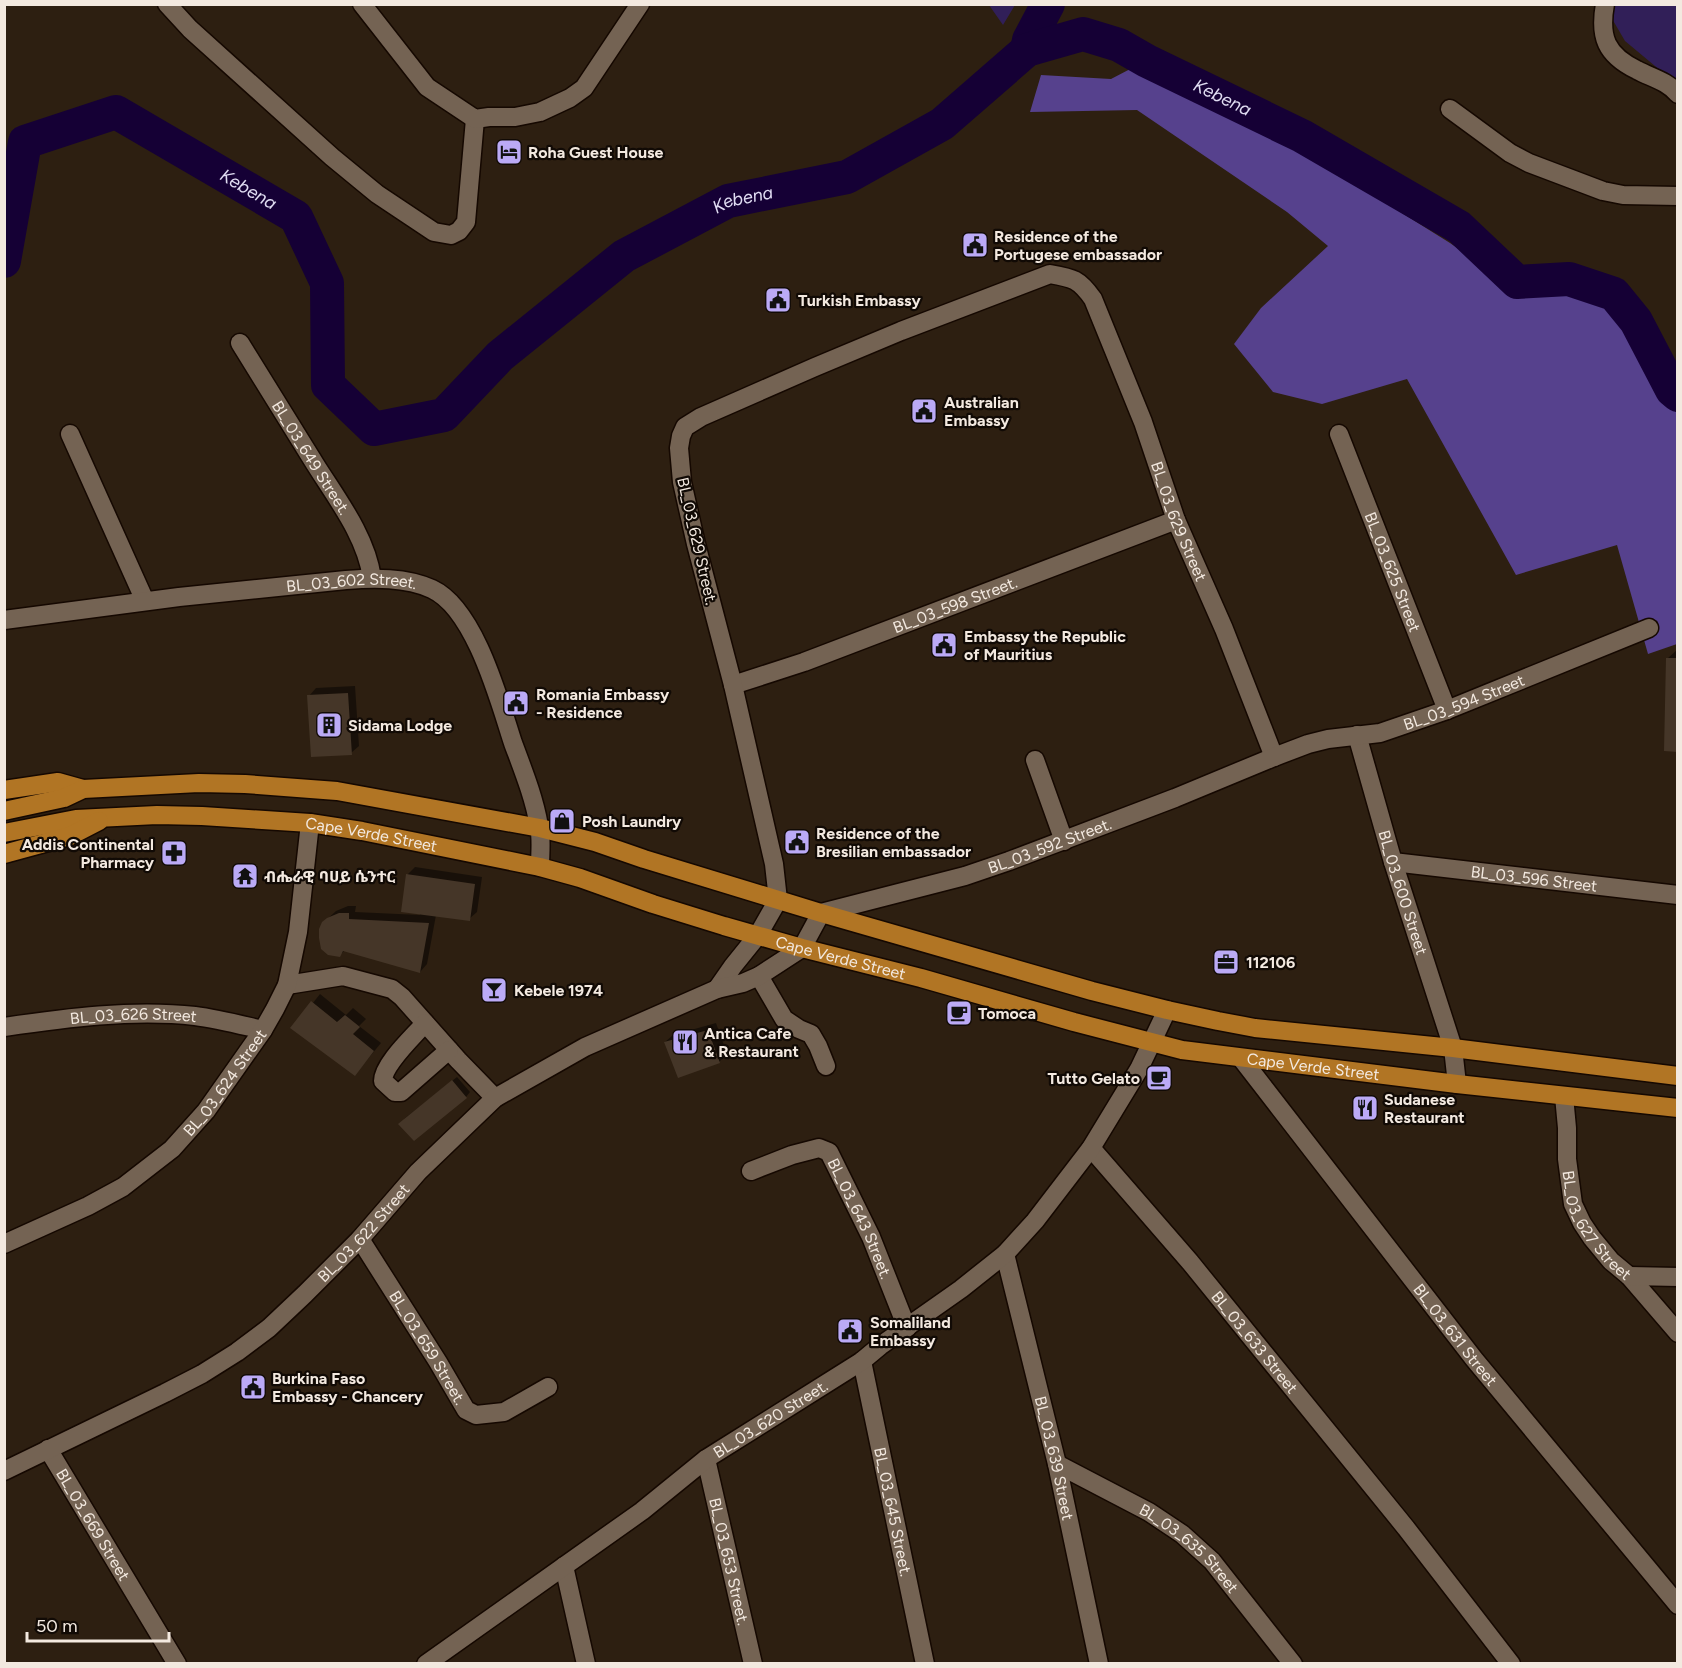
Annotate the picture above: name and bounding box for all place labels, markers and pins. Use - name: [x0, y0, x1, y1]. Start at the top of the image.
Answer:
- hotel icon: Roha Guest House: [494, 137, 524, 167]
- place label: Roha Guest House: [528, 143, 663, 162]
- place label: Residence of the Portugese embassador: [994, 227, 1162, 264]
- public building icon: Residence of the Portugese embassador: [960, 230, 990, 260]
- public building icon: Turkish Embassy: [763, 285, 793, 315]
- place label: Turkish Embassy: [798, 291, 921, 310]
- place label: Australian Embassy: [944, 393, 1019, 430]
- public building icon: Australian Embassy: [909, 396, 939, 426]
- place label: Embassy the Republic of Mauritius: [964, 627, 1126, 664]
- public building icon: Embassy the Republic of Mauritius: [929, 630, 959, 660]
- place label: Romania Embassy - Residence: [536, 685, 670, 722]
- public building icon: Romania Embassy - Residence: [501, 688, 531, 718]
- building icon: Sidama Lodge: [314, 710, 344, 740]
- place label: Sidama Lodge: [348, 716, 452, 735]
- shop icon: Posh Laundry: [547, 806, 577, 836]
- place label: Posh Laundry: [582, 812, 682, 831]
- place label: Residence of the Bresilian embassador: [816, 824, 971, 861]
- public building icon: Residence of the Bresilian embassador: [782, 827, 812, 857]
- place label: Addis Continental Pharmacy: [22, 835, 155, 872]
- pharmacy icon: Addis Continental Pharmacy: [159, 838, 189, 868]
- temple icon: ብሔራዊ ባሀይ ሴንተር: [230, 861, 260, 891]
- place label: ብሔራዊ ባሀይ ሴንተር: [264, 867, 396, 886]
- office icon: 112106: [1211, 947, 1241, 977]
- place label: 112106: [1246, 953, 1295, 972]
- bar icon: Kebele 1974: [479, 975, 509, 1005]
- place label: Kebele 1974: [514, 981, 603, 1000]
- cafe icon: Tomoca: [944, 998, 974, 1028]
- place label: Tomoca: [978, 1004, 1036, 1023]
- place label: Antica Cafe & Restaurant: [704, 1024, 799, 1061]
- restaurant icon: Antica Cafe & Restaurant: [670, 1027, 700, 1057]
- cafe icon: Tutto Gelato: [1144, 1063, 1174, 1093]
- place label: Tutto Gelato: [1048, 1069, 1140, 1088]
- place label: Sudanese Restaurant: [1384, 1090, 1465, 1127]
- restaurant icon: Sudanese Restaurant: [1350, 1093, 1380, 1123]
- place label: Somaliland Embassy: [870, 1313, 951, 1350]
- public building icon: Somaliland Embassy: [835, 1316, 865, 1346]
- place label: Burkina Faso Embassy - Chancery: [272, 1369, 424, 1406]
- public building icon: Burkina Faso Embassy - Chancery: [238, 1372, 268, 1402]

